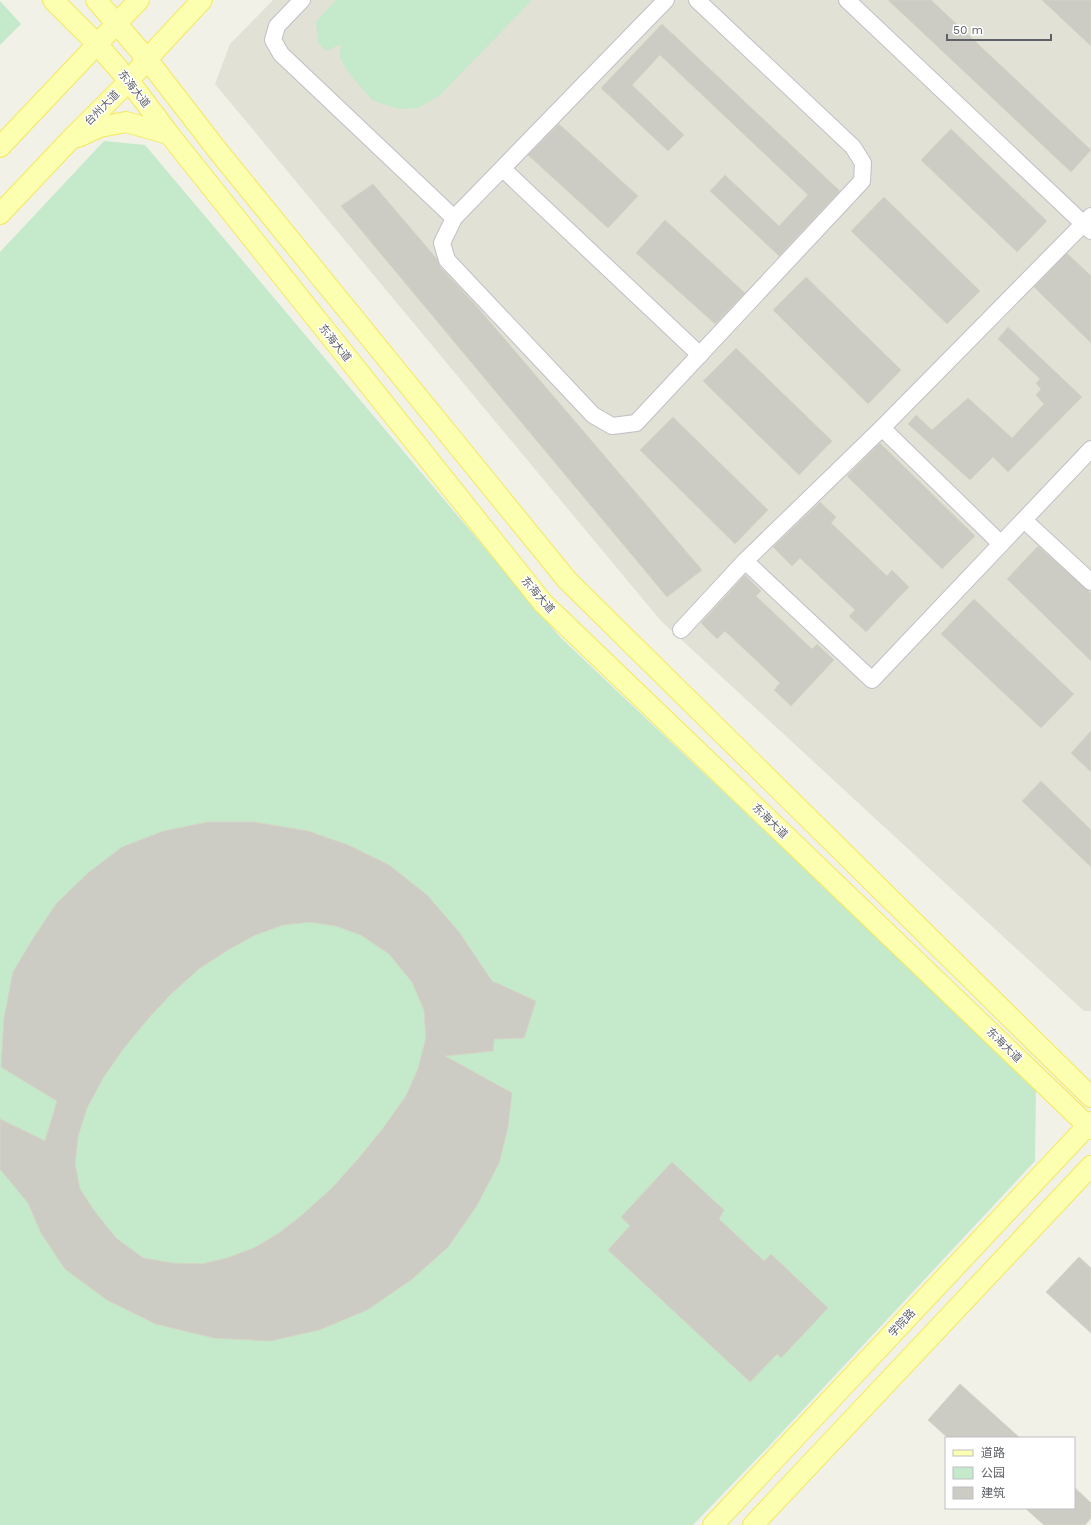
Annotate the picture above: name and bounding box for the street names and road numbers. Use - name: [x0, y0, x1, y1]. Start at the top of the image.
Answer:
- street label: 东海大道: [115, 68, 153, 110]
- street label: 台州大道: [82, 88, 122, 128]
- street label: 东海大道: [316, 322, 354, 364]
- street label: 东海大道: [519, 574, 557, 616]
- street label: 东海大道: [750, 801, 790, 841]
- street label: 东海大道: [984, 1025, 1024, 1065]
- street label: 学院路: [886, 1306, 918, 1340]

